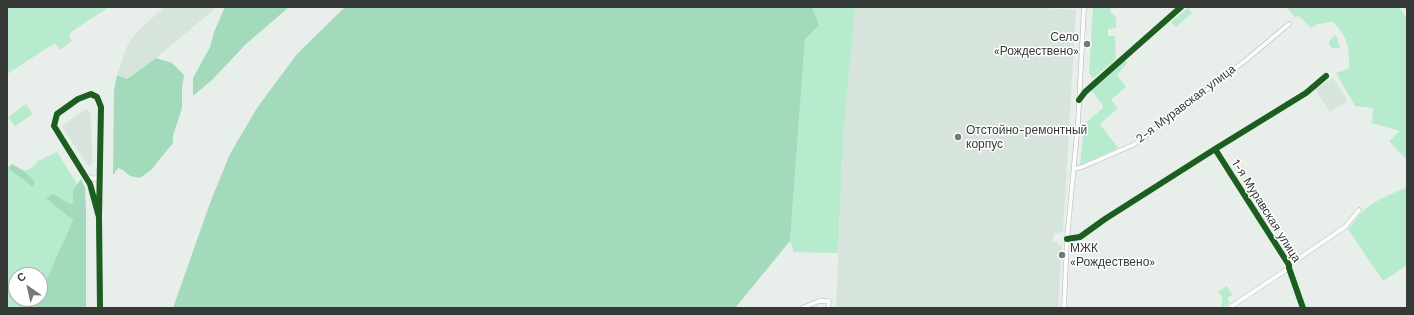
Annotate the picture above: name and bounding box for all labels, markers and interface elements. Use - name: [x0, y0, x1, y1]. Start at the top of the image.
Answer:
- place label: Село «Рождествено»: [994, 30, 1079, 58]
- marker: Село «Рождествено»: [1082, 39, 1092, 49]
- street label: 2-я Муравская улица: [1133, 62, 1239, 146]
- place label: Отстойно-ремонтный корпус: [966, 123, 1087, 151]
- marker: Отстойно-ремонтный корпус: [953, 132, 963, 142]
- street label: 1-я Муравская улица: [1228, 157, 1304, 265]
- place label: МЖК «Рождествено»: [1070, 241, 1155, 269]
- marker: МЖК «Рождествено»: [1057, 250, 1067, 260]
- north arrow: [8, 267, 48, 307]
- text: С: [15, 270, 28, 285]

